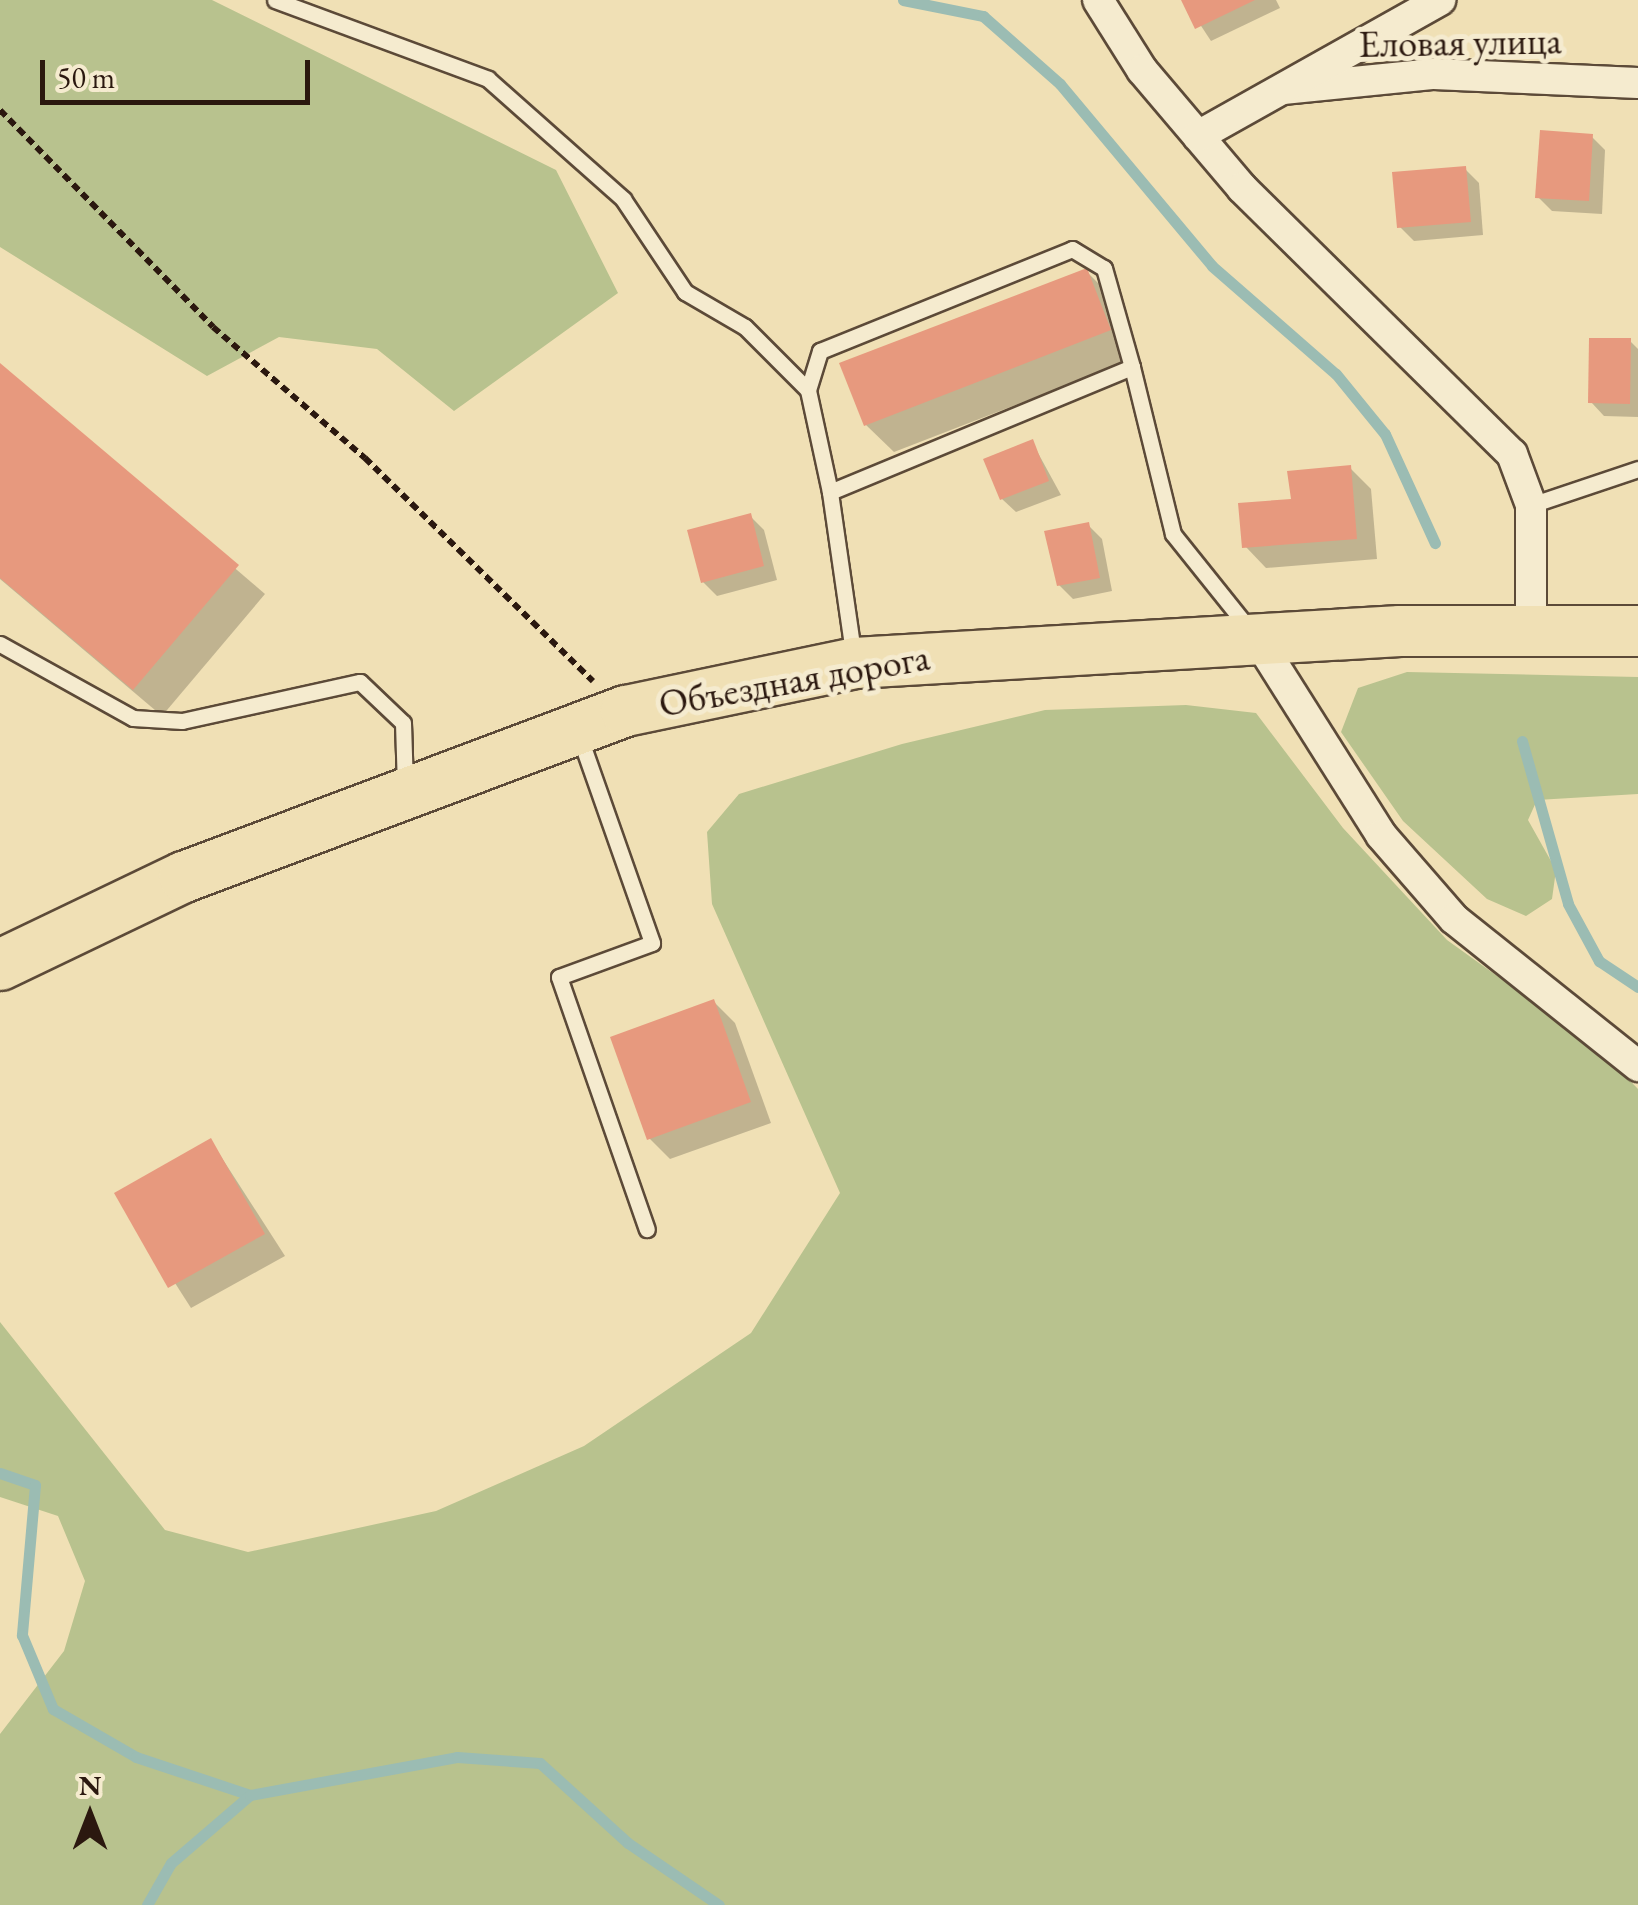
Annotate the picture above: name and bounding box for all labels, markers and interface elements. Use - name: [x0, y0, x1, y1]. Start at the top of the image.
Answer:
- street label: Еловая улица: [1358, 17, 1562, 67]
- scale bar: [45, 40, 315, 102]
- text: 50 m: [57, 58, 115, 97]
- street label: Объездная дорога: [655, 634, 933, 726]
- north arrow: [40, 1765, 140, 1865]
- text: N: [79, 1767, 101, 1803]

